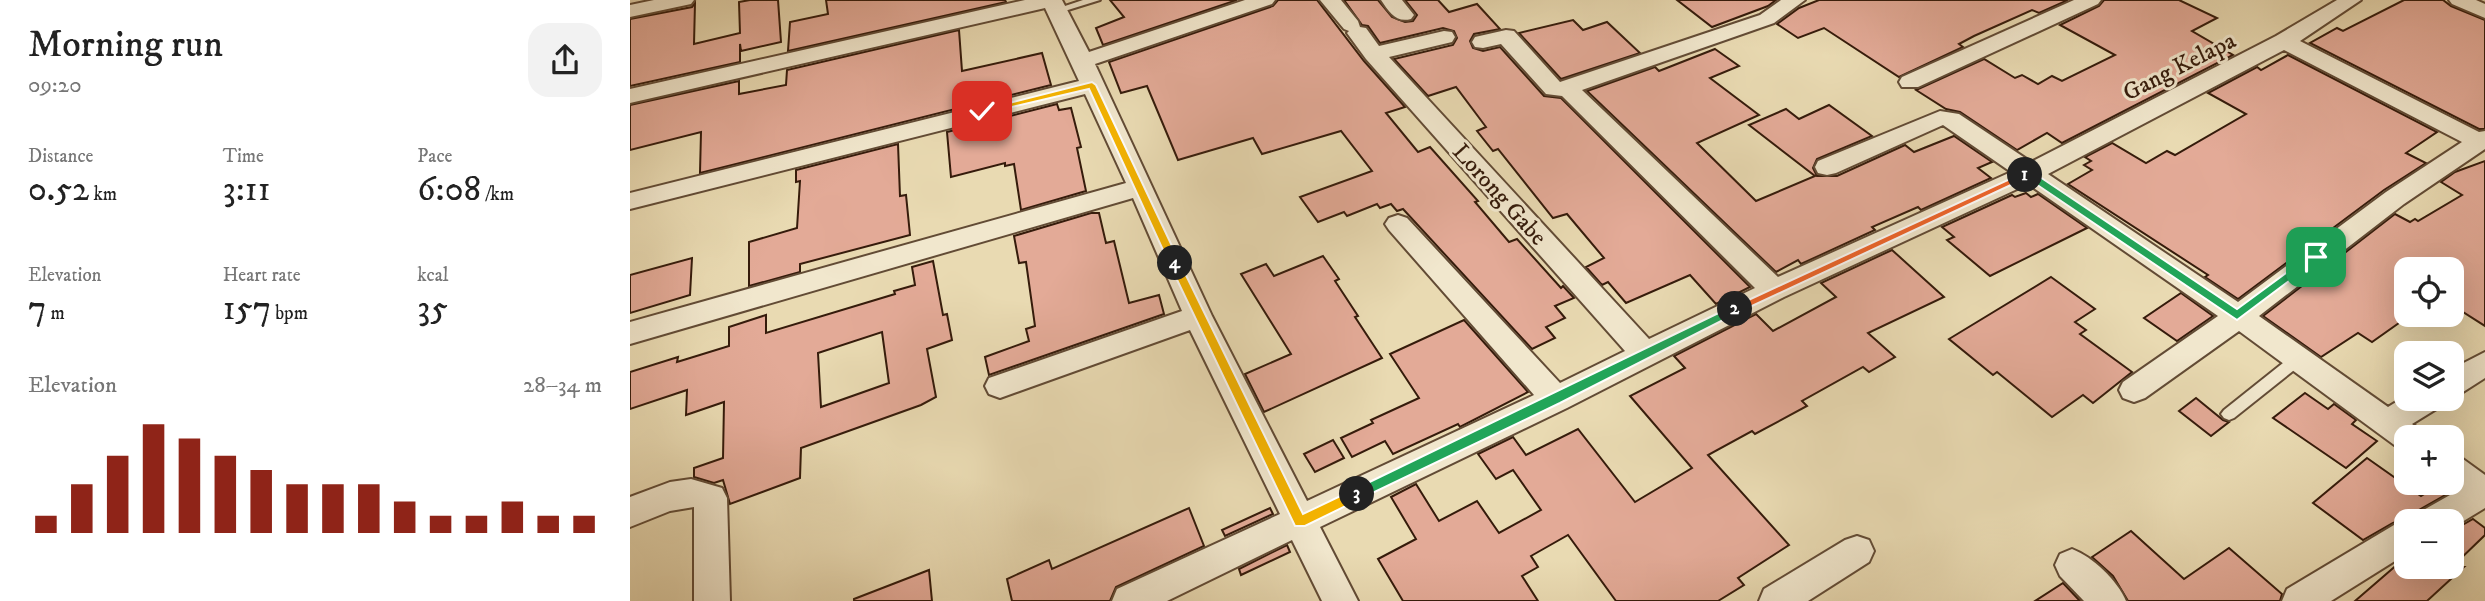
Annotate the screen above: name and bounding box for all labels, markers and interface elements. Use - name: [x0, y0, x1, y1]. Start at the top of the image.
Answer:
- text: Morning run: [28, 21, 223, 69]
- button: share: [528, 23, 602, 97]
- street label: Gang Kelapa: [2118, 25, 2242, 108]
- text: 09:20: [28, 71, 82, 100]
- pin: [952, 81, 1012, 141]
- icon: check: [963, 92, 1001, 130]
- street label: Lorong Gabe: [1446, 137, 1553, 252]
- text: Distance: [28, 145, 93, 168]
- text: Time: [223, 145, 264, 168]
- text: Pace: [417, 145, 452, 168]
- pin: 1: [2008, 158, 2042, 192]
- text: 1: [2021, 163, 2028, 186]
- text: 0.52: [28, 168, 89, 212]
- text: 3:11: [223, 168, 271, 212]
- text: 6:08: [417, 168, 481, 212]
- text: km: [89, 183, 117, 206]
- text: /km: [481, 183, 514, 206]
- pin: [2286, 227, 2346, 287]
- icon: arrive: [2297, 238, 2335, 276]
- pin: 4: [1158, 246, 1192, 280]
- text: 4: [1169, 251, 1180, 274]
- map controls: [2394, 257, 2464, 579]
- button: locate: [2394, 257, 2464, 327]
- text: Elevation: [28, 264, 102, 287]
- text: Heart rate: [223, 264, 301, 287]
- text: kcal: [417, 264, 449, 287]
- text: 7: [28, 287, 46, 331]
- text: 157: [223, 287, 271, 331]
- text: 35: [417, 287, 448, 331]
- pin: 2: [1718, 292, 1752, 326]
- text: 2: [1730, 297, 1739, 320]
- text: m: [46, 302, 65, 325]
- text: bpm: [271, 302, 308, 325]
- button: layers: [2394, 341, 2464, 411]
- text: Elevation: [28, 371, 117, 400]
- text: 28–34 m: [523, 371, 602, 400]
- button: +: [2394, 425, 2464, 495]
- pin: 3: [1340, 476, 1374, 512]
- text: 3: [1353, 482, 1360, 505]
- button: −: [2394, 509, 2464, 579]

